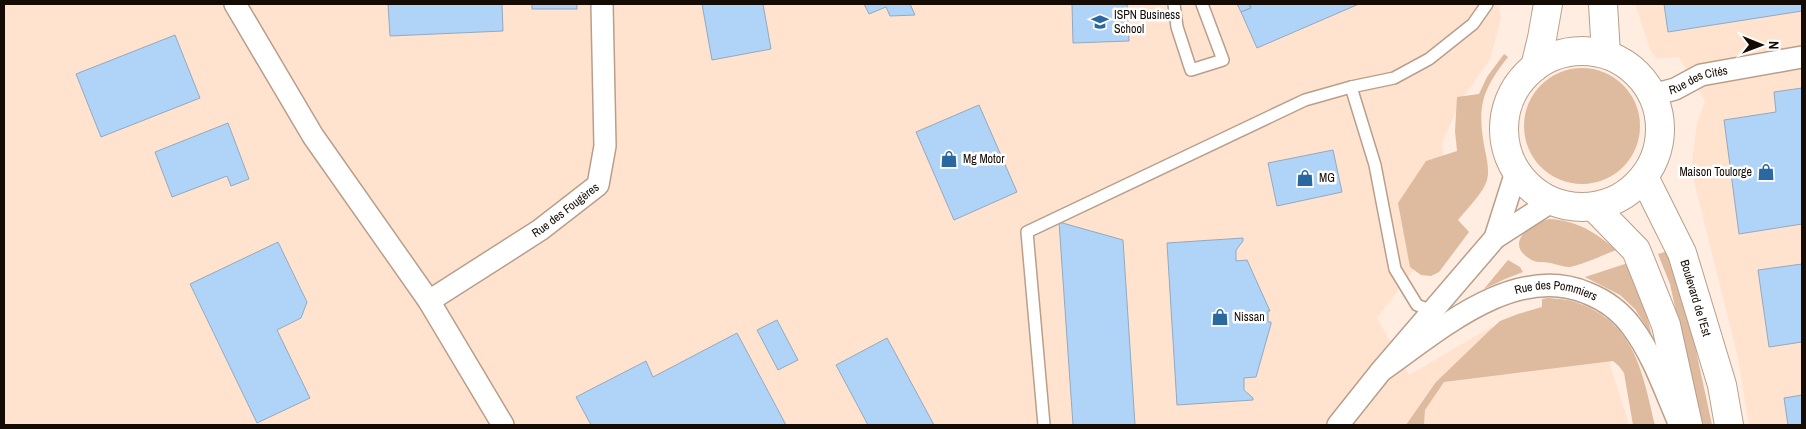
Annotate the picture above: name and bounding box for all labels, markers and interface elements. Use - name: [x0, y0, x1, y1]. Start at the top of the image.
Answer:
- place label: ISPN Business School: [1114, 7, 1180, 37]
- school or university icon: ISPN Business School: [1090, 12, 1110, 32]
- north arrow: [1736, 20, 1786, 70]
- text: N: [1765, 41, 1783, 50]
- street label: Rue des Cités: [1667, 62, 1729, 98]
- shop icon: Mg Motor: [939, 149, 959, 169]
- place label: Mg Motor: [963, 151, 1005, 167]
- shop icon: Maison Toulorge: [1756, 162, 1776, 182]
- place label: Maison Toulorge: [1679, 164, 1752, 180]
- shop icon: MG: [1295, 168, 1315, 188]
- place label: MG: [1319, 170, 1335, 186]
- street label: Rue des Fougères: [529, 179, 602, 241]
- street label: Boulevard de l'Est: [1677, 258, 1715, 338]
- street label: Rue des Pommiers: [1513, 277, 1600, 305]
- shop icon: Nissan: [1210, 307, 1230, 327]
- place label: Nissan: [1234, 309, 1265, 325]

